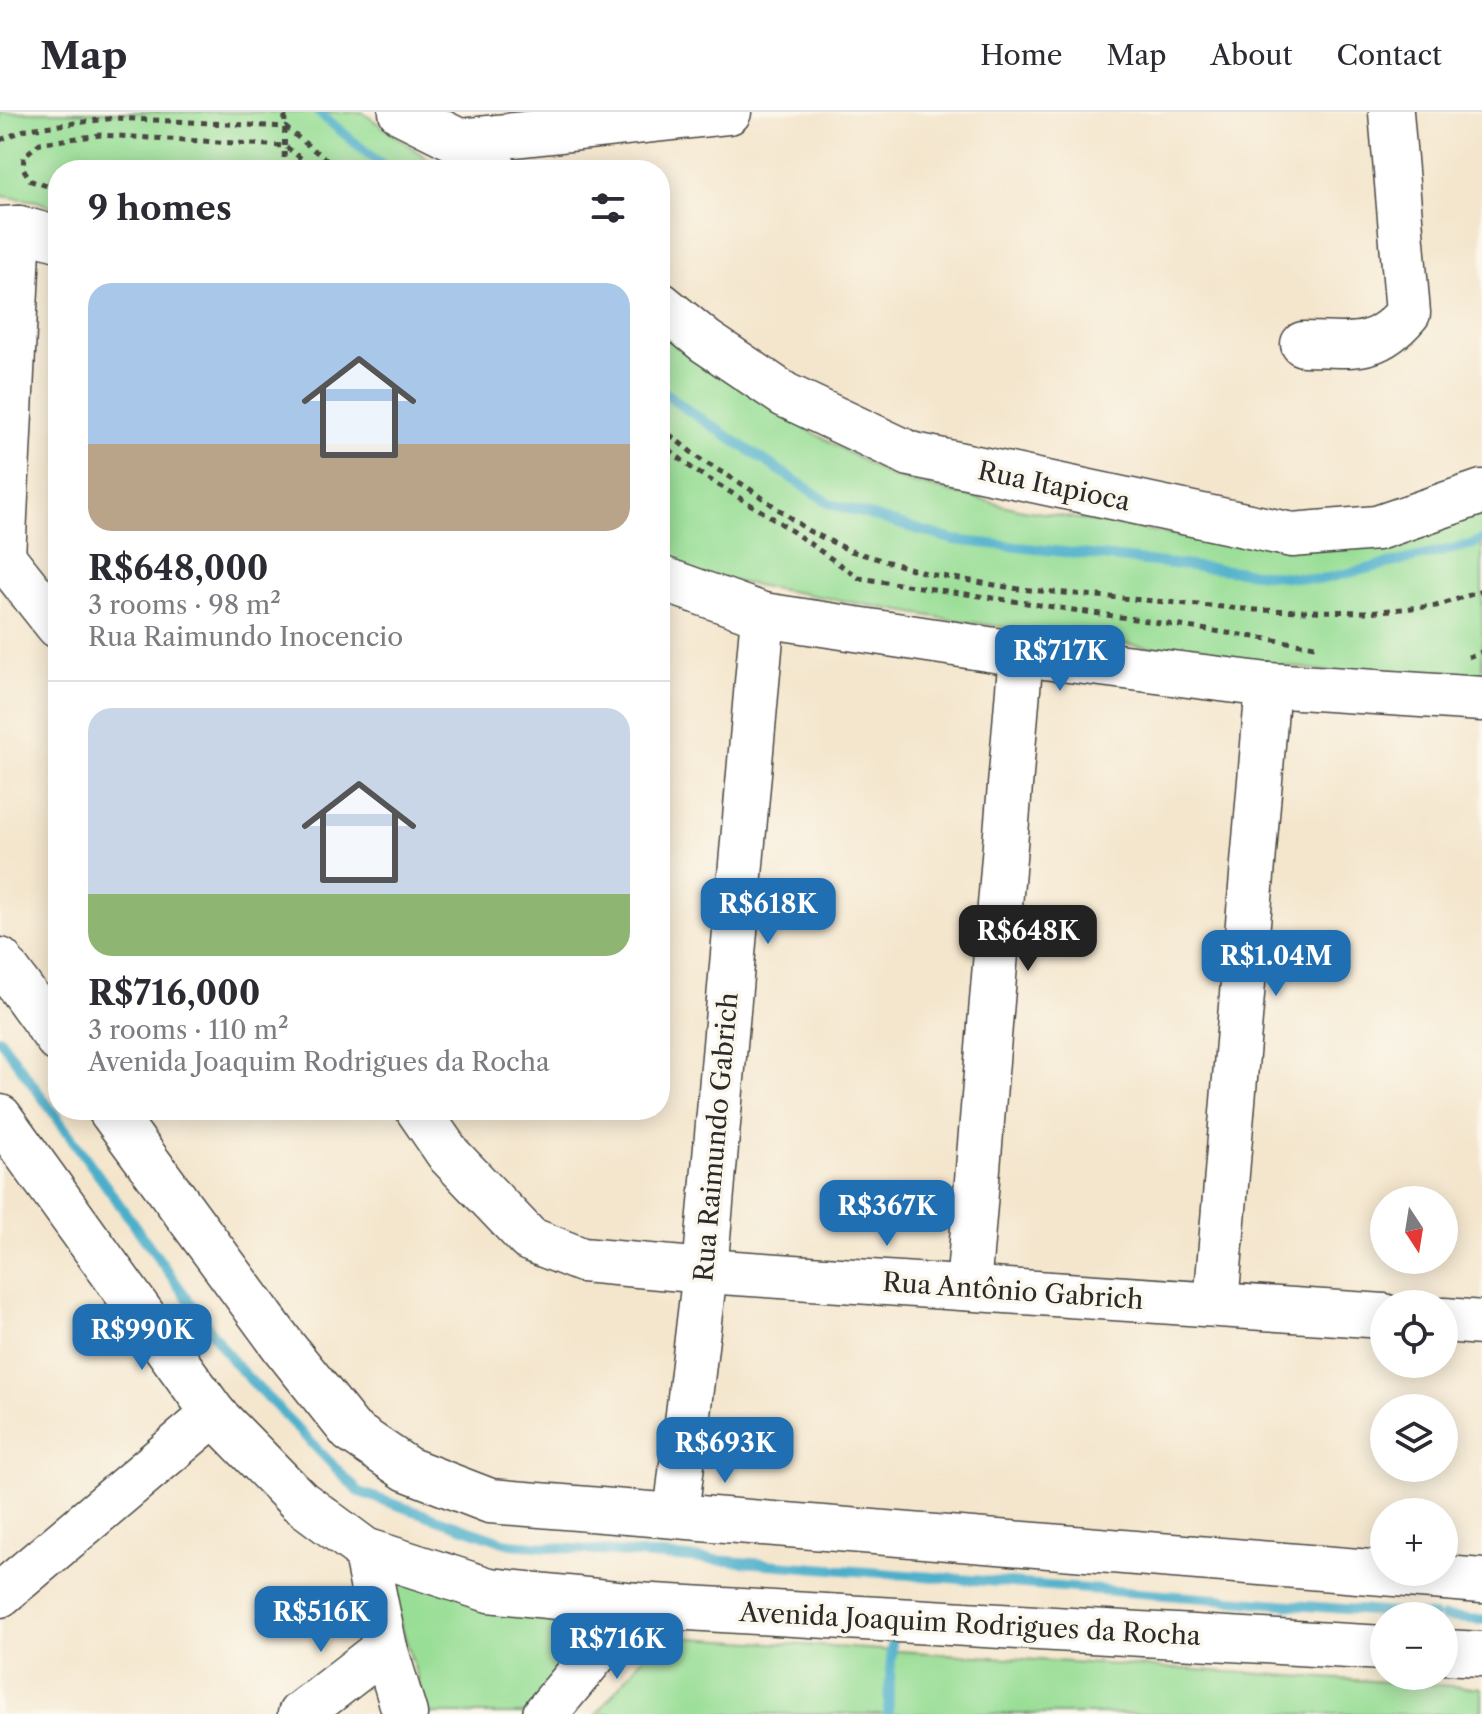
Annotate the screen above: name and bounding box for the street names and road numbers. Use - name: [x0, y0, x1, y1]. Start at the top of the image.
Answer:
- street label: Rua Itapioca: [975, 454, 1133, 518]
- street label: Rua Raimundo Gabrich: [687, 991, 745, 1283]
- street label: Rua Antônio Gabrich: [882, 1266, 1144, 1316]
- street label: Avenida Joaquim Rodrigues da Rocha: [738, 1596, 1202, 1652]

